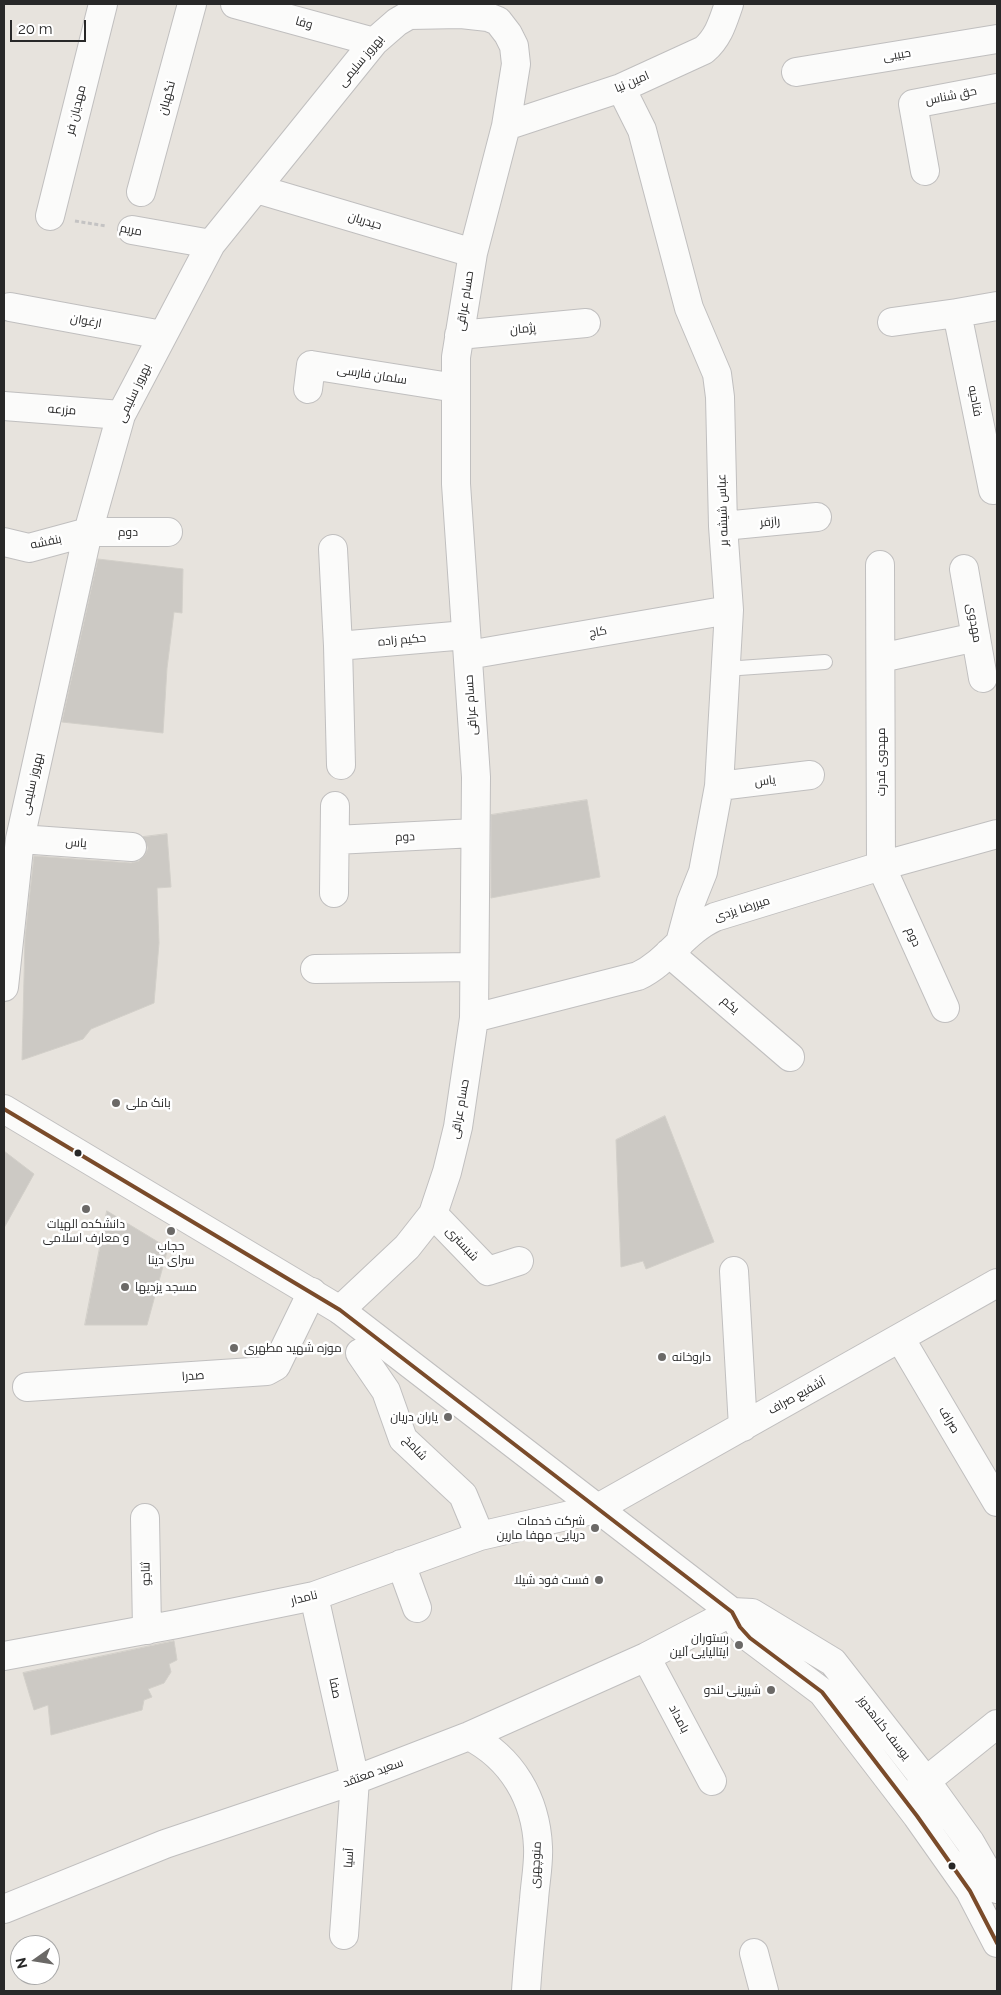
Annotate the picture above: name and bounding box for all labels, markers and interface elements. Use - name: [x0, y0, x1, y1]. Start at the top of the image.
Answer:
- scale bar: [12, 10, 89, 42]
- street label: وفا: [294, 14, 314, 32]
- text: 20 m: [18, 20, 53, 38]
- street label: بهروز سلیمی: [335, 32, 387, 90]
- street label: حبیبی: [882, 46, 912, 64]
- street label: امین نیا: [613, 68, 651, 96]
- street label: نگهبان: [156, 79, 178, 117]
- street label: مهدیان فر: [63, 84, 89, 136]
- street label: حق شناس: [924, 84, 978, 108]
- street label: حیدریان: [346, 209, 384, 233]
- street label: مریم: [119, 221, 143, 239]
- street label: حسام عراقی: [453, 270, 477, 332]
- street label: ارغوان: [69, 311, 103, 331]
- street label: پژمان: [509, 321, 537, 337]
- street label: بهروز سلیمی: [114, 361, 154, 425]
- street label: سلمان فارسی: [336, 362, 408, 388]
- street label: فتاحیه: [965, 384, 985, 418]
- street label: مزرعه: [47, 402, 77, 418]
- street label: عباس شیشه بر: [715, 474, 731, 546]
- street label: رازفر: [759, 514, 781, 530]
- street label: دوم: [118, 525, 138, 539]
- street label: بنفشه: [29, 532, 63, 552]
- street label: مهدوی: [963, 602, 985, 644]
- street label: کاج: [588, 623, 608, 641]
- street label: حکیم زاده: [377, 631, 427, 649]
- street label: حسام عراقی: [462, 674, 480, 736]
- street label: مهدوی قدرت: [874, 728, 888, 796]
- street label: بهروز سلیمی: [18, 752, 46, 816]
- street label: یاس: [754, 773, 776, 789]
- street label: دوم: [395, 829, 415, 845]
- street label: یاس: [65, 835, 87, 851]
- street label: میررضا یزدی: [712, 893, 772, 925]
- street label: دوم: [902, 925, 924, 949]
- street label: یکم: [718, 993, 742, 1017]
- street label: حسام عراقی: [448, 1078, 472, 1140]
- place label: بانک ملی: [126, 1096, 171, 1110]
- marker: بانک ملی: [110, 1097, 122, 1109]
- unlabelled marker: [73, 1148, 83, 1158]
- marker: دانشکده الهیات و معارف اسلامی: [80, 1203, 92, 1215]
- place label: دانشکده الهیات و معارف اسلامی: [43, 1217, 129, 1245]
- street label: شبستری: [443, 1224, 481, 1264]
- marker: حجاب سرای دینا: [165, 1225, 177, 1237]
- place label: حجاب سرای دینا: [148, 1239, 194, 1267]
- place label: مسجد یزدیها: [135, 1280, 197, 1294]
- marker: مسجد یزدیها: [119, 1281, 131, 1293]
- place label: موزه شهید مطهری: [244, 1341, 342, 1355]
- marker: موزه شهید مطهری: [228, 1342, 240, 1354]
- place label: داروخانه: [672, 1350, 711, 1364]
- marker: داروخانه: [656, 1351, 668, 1363]
- street label: صدرا: [181, 1368, 205, 1384]
- street label: آشفیع صراف: [766, 1374, 828, 1418]
- street label: صراف: [935, 1404, 963, 1436]
- place label: یاران دریان: [390, 1410, 438, 1424]
- marker: یاران دریان: [442, 1411, 454, 1423]
- street label: شامخ: [400, 1433, 430, 1463]
- place label: شرکت خدمات دریایی مهفا مارین: [497, 1514, 585, 1542]
- marker: شرکت خدمات دریایی مهفا مارین: [589, 1522, 601, 1534]
- street label: ثناجو: [139, 1562, 153, 1586]
- place label: فست فود شیلا: [514, 1573, 589, 1587]
- marker: فست فود شیلا: [593, 1574, 605, 1586]
- street label: نامدار: [289, 1588, 319, 1608]
- place label: رستوران ایتالیایی آلین: [670, 1631, 729, 1659]
- marker: رستوران ایتالیایی آلین: [733, 1639, 745, 1651]
- street label: صفا: [326, 1676, 344, 1700]
- place label: شیرینی لندو: [704, 1683, 761, 1697]
- marker: شیرینی لندو: [765, 1684, 777, 1696]
- street label: یوسف کلاهدوز: [855, 1693, 913, 1763]
- street label: بامداد: [666, 1702, 692, 1736]
- street label: سعید معتقد: [341, 1755, 405, 1791]
- street label: منوچهری: [528, 1841, 544, 1889]
- street label: آسیا: [341, 1847, 357, 1869]
- unlabelled marker: [947, 1861, 957, 1871]
- north arrow: [10, 1935, 60, 1985]
- text: N: [12, 1956, 30, 1970]

